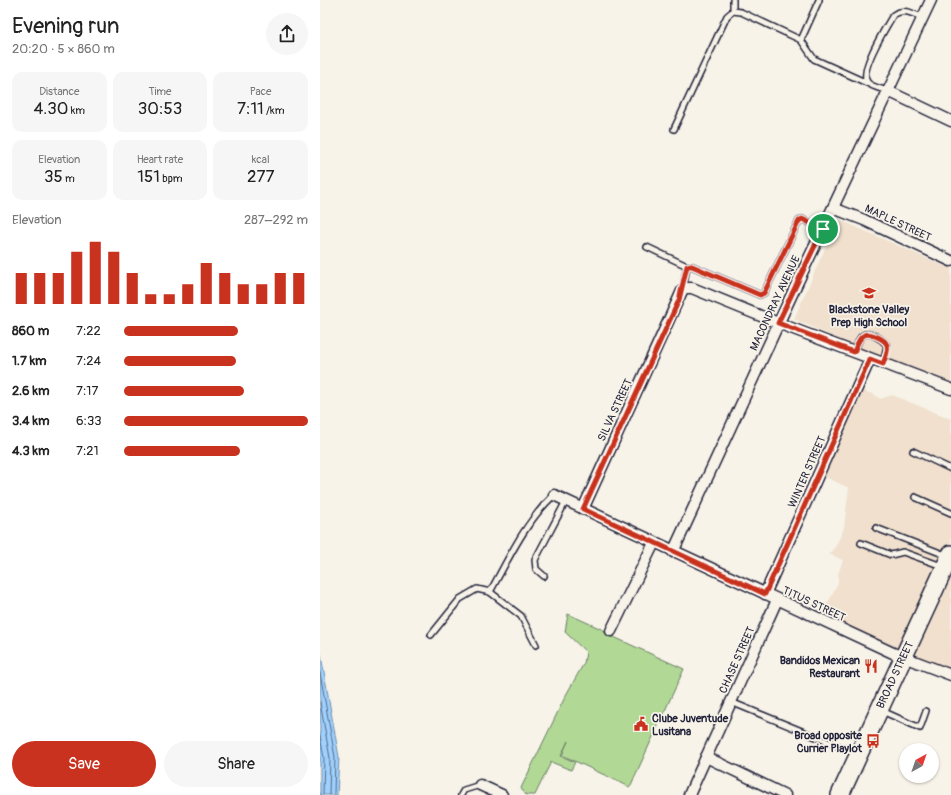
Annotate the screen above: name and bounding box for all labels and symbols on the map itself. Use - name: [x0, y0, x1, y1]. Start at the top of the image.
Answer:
- street label: MAPLE STREET: [863, 202, 933, 244]
- pin: [806, 212, 840, 246]
- street label: MACONDRAY AVENUE: [747, 253, 803, 353]
- school or university icon: Blackstone Valley Prep High School: [861, 285, 877, 301]
- place label: Blackstone Valley Prep High School: [829, 303, 909, 329]
- street label: SILVA STREET: [595, 377, 635, 443]
- street label: WINTER STREET: [785, 434, 829, 510]
- street label: TITUS STREET: [781, 584, 847, 624]
- street label: CHASE STREET: [716, 625, 758, 695]
- street label: BROAD STREET: [874, 639, 916, 711]
- place label: Bandidos Mexican Restaurant: [780, 654, 861, 680]
- restaurant icon: Bandidos Mexican Restaurant: [863, 658, 879, 674]
- place label: Clube Juventude Lusitana: [652, 712, 729, 738]
- public building icon: Clube Juventude Lusitana: [633, 716, 649, 732]
- place label: Broad opposite Currier Playlot: [794, 729, 863, 755]
- bus stop icon: Broad opposite Currier Playlot: [865, 733, 881, 749]
- north arrow: [899, 743, 939, 783]

